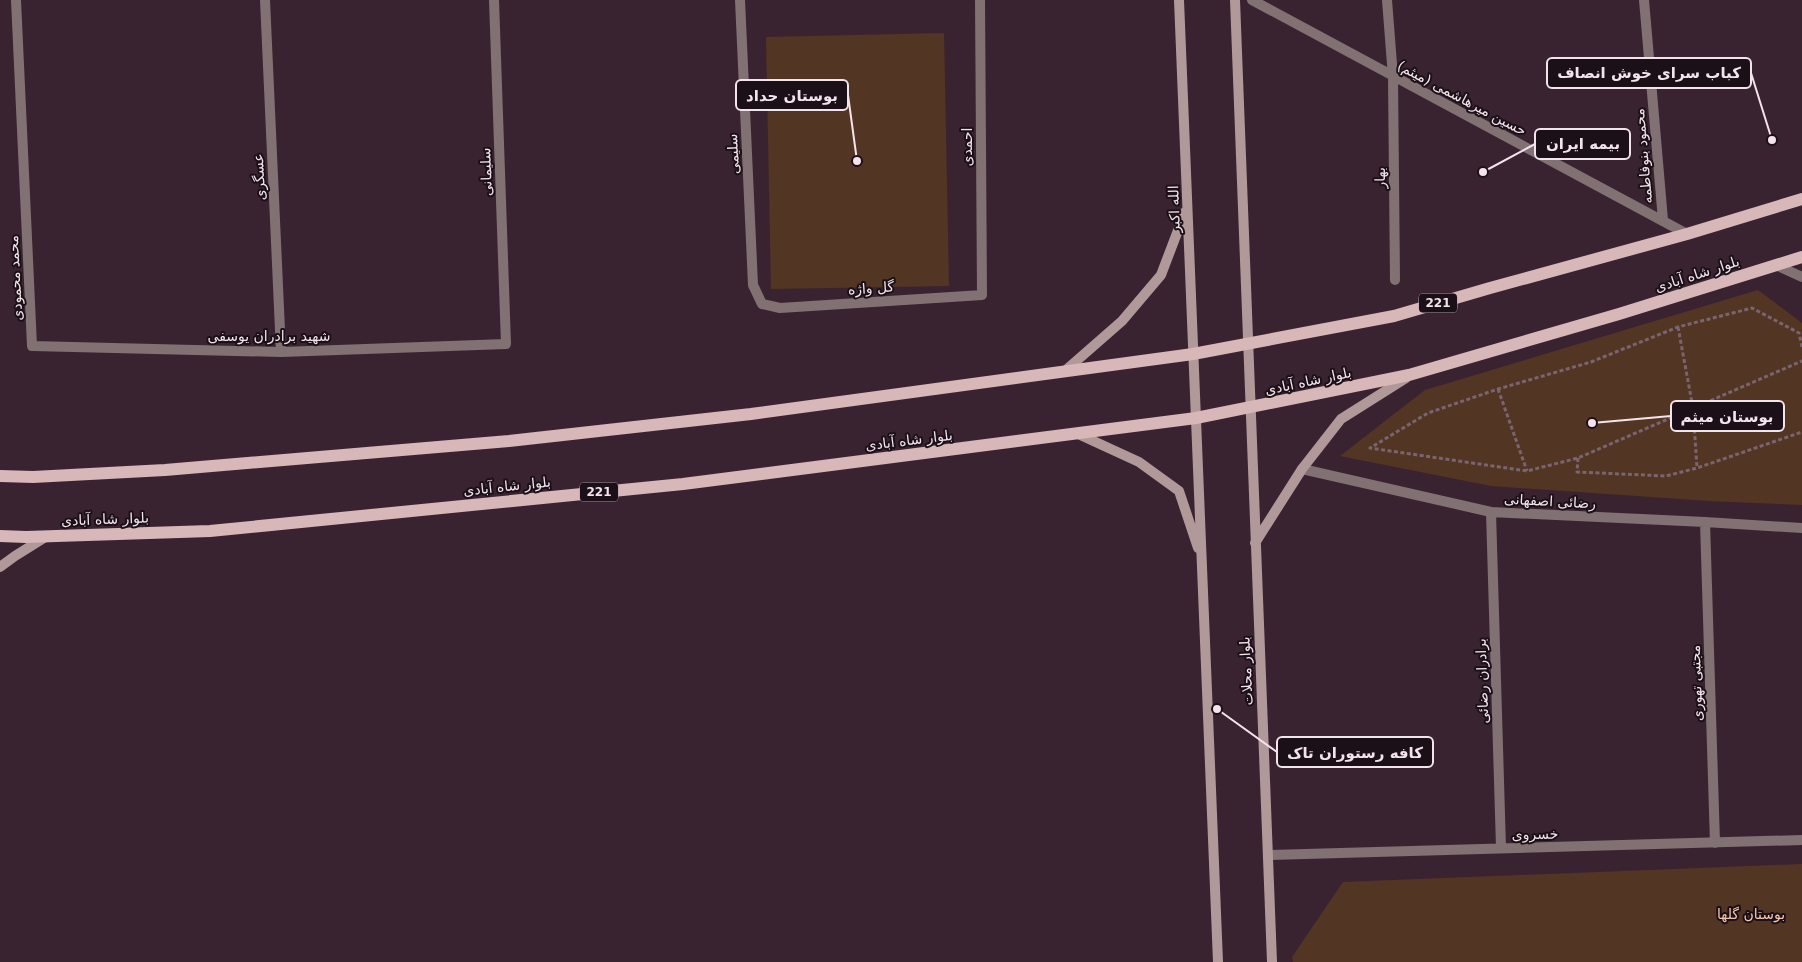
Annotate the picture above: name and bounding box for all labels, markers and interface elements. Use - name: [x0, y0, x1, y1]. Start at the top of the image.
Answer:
- street label: حسین میرهاشمی (میثم): [1394, 57, 1529, 140]
- callout: کباب سرای خوش انصاف: [1547, 58, 1751, 88]
- text: کباب سرای خوش انصاف: [1557, 64, 1741, 82]
- callout: بوستان حداد: [736, 80, 848, 110]
- text: بوستان حداد: [746, 87, 838, 105]
- street label: محمود بنوفاطمه: [1631, 108, 1656, 204]
- street label: احمدی: [959, 128, 975, 166]
- callout: بیمه ایران: [1535, 129, 1630, 159]
- street label: سلیمی: [724, 133, 742, 175]
- text: بیمه ایران: [1546, 135, 1620, 153]
- street label: سلیمانی: [477, 147, 495, 197]
- street label: عسگری: [250, 153, 269, 201]
- street label: بهار: [1372, 167, 1389, 190]
- street label: الله اکبر: [1165, 185, 1184, 234]
- street label: محمد محمودی: [5, 235, 26, 321]
- street label: بلوار شاه آبادی: [1653, 253, 1742, 296]
- street label: گل واژه: [847, 278, 895, 299]
- road number: 221: [1419, 294, 1457, 312]
- street label: شهید برادران یوسفی: [208, 328, 330, 345]
- street label: بلوار شاه آبادی: [1263, 364, 1353, 399]
- callout: بوستان میثم: [1671, 401, 1784, 431]
- text: بوستان میثم: [1681, 408, 1773, 426]
- street label: بلوار شاه آبادی: [864, 427, 954, 454]
- street label: بلوار شاه آبادی: [462, 473, 552, 500]
- road number: 221: [580, 482, 618, 502]
- street label: رضائی اصفهانی: [1504, 491, 1596, 512]
- street label: بلوار شاه آبادی: [61, 509, 149, 530]
- street label: بلوار محلات: [1236, 636, 1257, 706]
- street label: برادران رضائی: [1473, 638, 1492, 724]
- street label: مجتبی تهوری: [1687, 645, 1706, 721]
- callout: کافه رستوران تاک: [1277, 737, 1433, 767]
- text: کافه رستوران تاک: [1287, 744, 1423, 762]
- street label: خسروی: [1512, 826, 1558, 843]
- park label: بوستان گلها: [1717, 906, 1785, 923]

